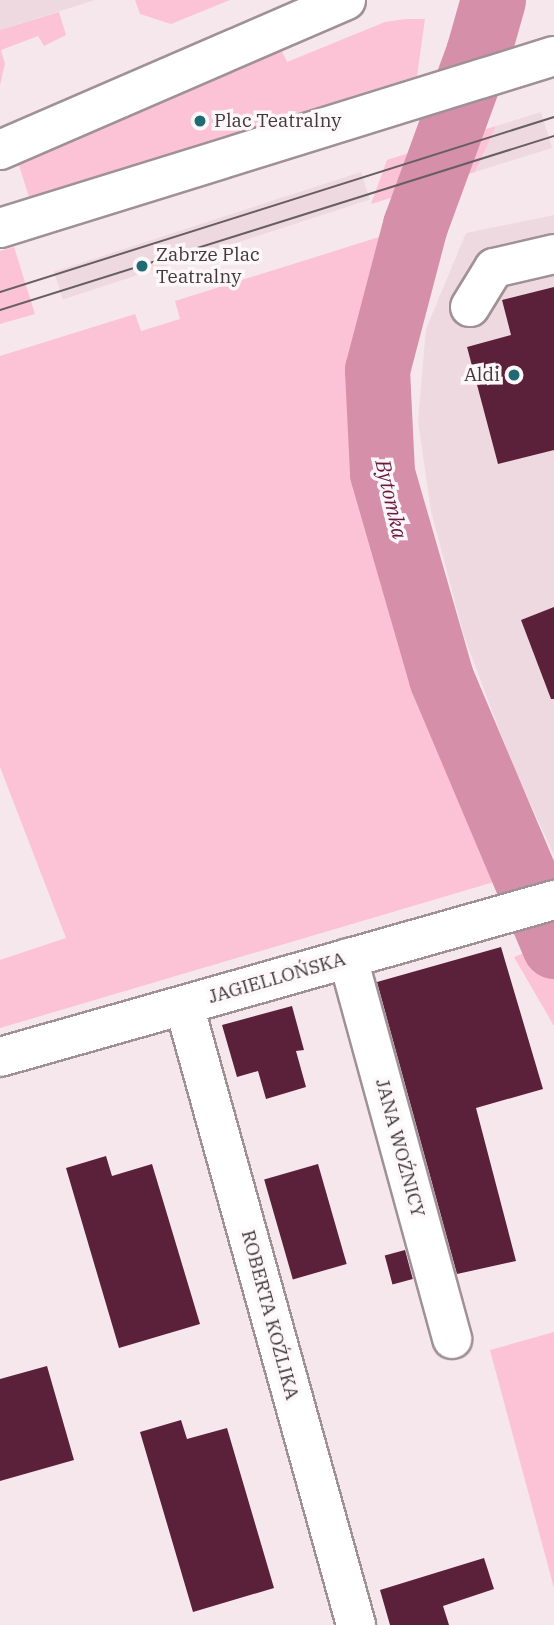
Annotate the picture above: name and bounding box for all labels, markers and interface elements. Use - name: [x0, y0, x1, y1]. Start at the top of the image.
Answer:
- place label: Plac Teatralny: [214, 110, 341, 132]
- marker: Plac Teatralny: [192, 113, 208, 129]
- place label: Zabrze Plac Teatralny: [156, 244, 260, 288]
- marker: Zabrze Plac Teatralny: [134, 258, 150, 274]
- place label: Aldi: [464, 364, 500, 386]
- marker: Aldi: [506, 367, 522, 383]
- water label: Bytomka: [371, 457, 413, 541]
- street label: JAGIELLOŃSKA: [206, 948, 348, 1008]
- street label: JANA WOŹNICY: [371, 1076, 429, 1220]
- street label: ROBERTA KOŹLIKA: [236, 1228, 304, 1402]

